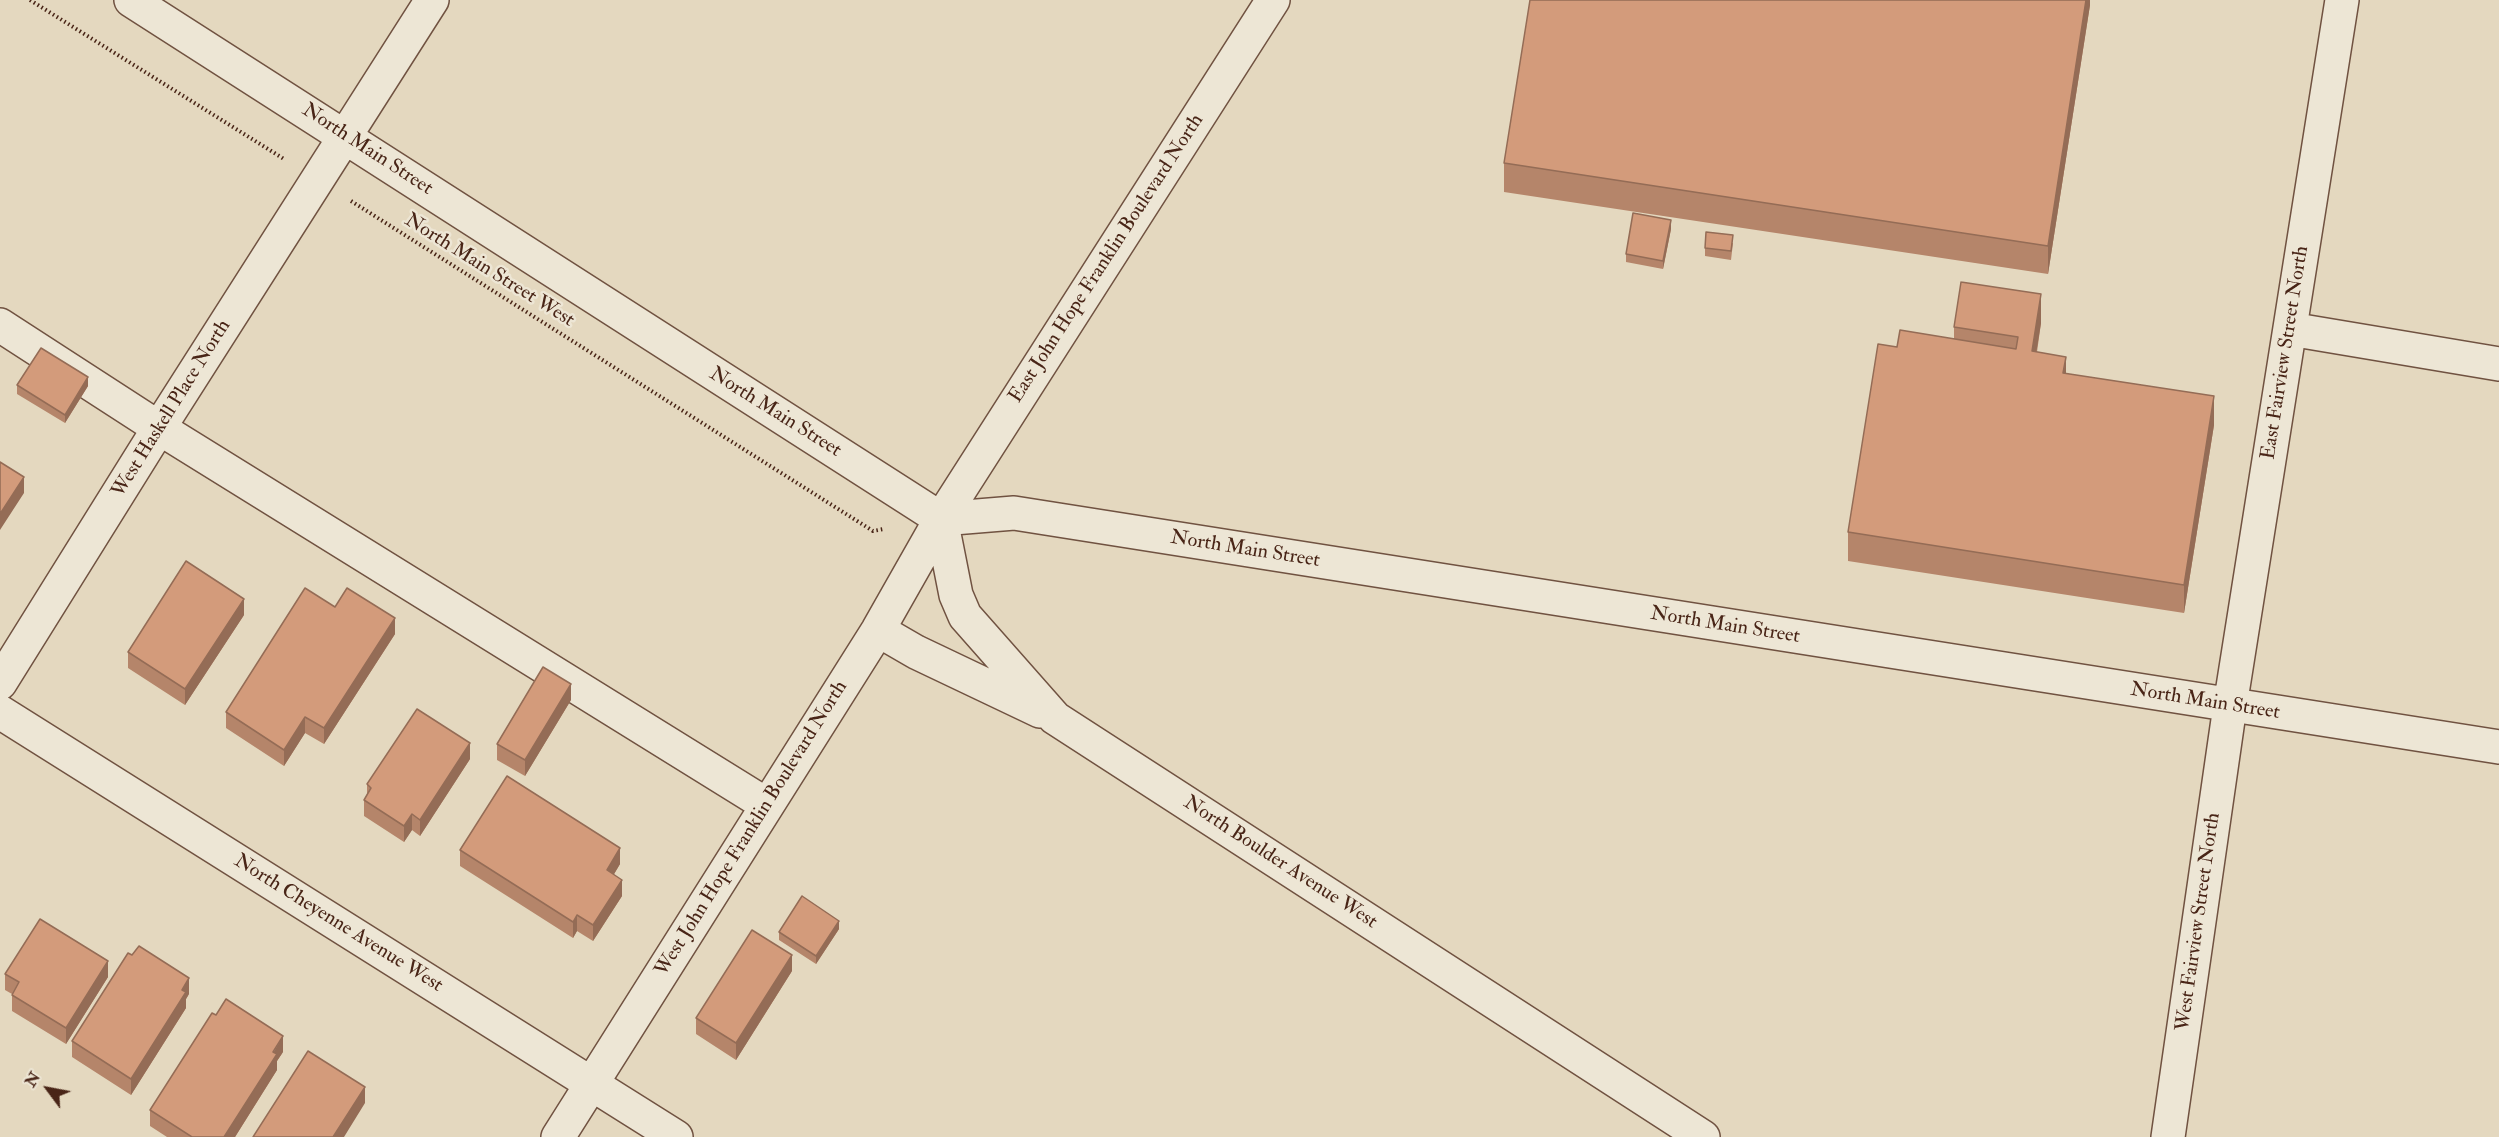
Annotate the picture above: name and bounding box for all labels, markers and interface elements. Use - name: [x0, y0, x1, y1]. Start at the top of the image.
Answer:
- street label: North Main Street: [297, 99, 437, 201]
- street label: East John Hope Franklin Boulevard North: [1004, 110, 1210, 408]
- street label: North Main Street West: [400, 209, 578, 333]
- street label: East Fairview Street North: [2257, 244, 2315, 462]
- street label: West Haskell Place North: [107, 316, 237, 502]
- street label: North Main Street: [705, 363, 845, 463]
- street label: North Main Street: [1168, 526, 1322, 574]
- street label: North Main Street: [1648, 602, 1802, 650]
- street label: West John Hope Franklin Boulevard North: [651, 677, 853, 981]
- street label: North Main Street: [2128, 678, 2282, 726]
- street label: North Boulder Avenue West: [1179, 791, 1381, 935]
- street label: West Fairview Street North: [2172, 811, 2226, 1033]
- street label: North Cheyenne Avenue West: [229, 850, 447, 998]
- north arrow: [18, 1059, 78, 1119]
- text: N: [20, 1068, 45, 1091]

